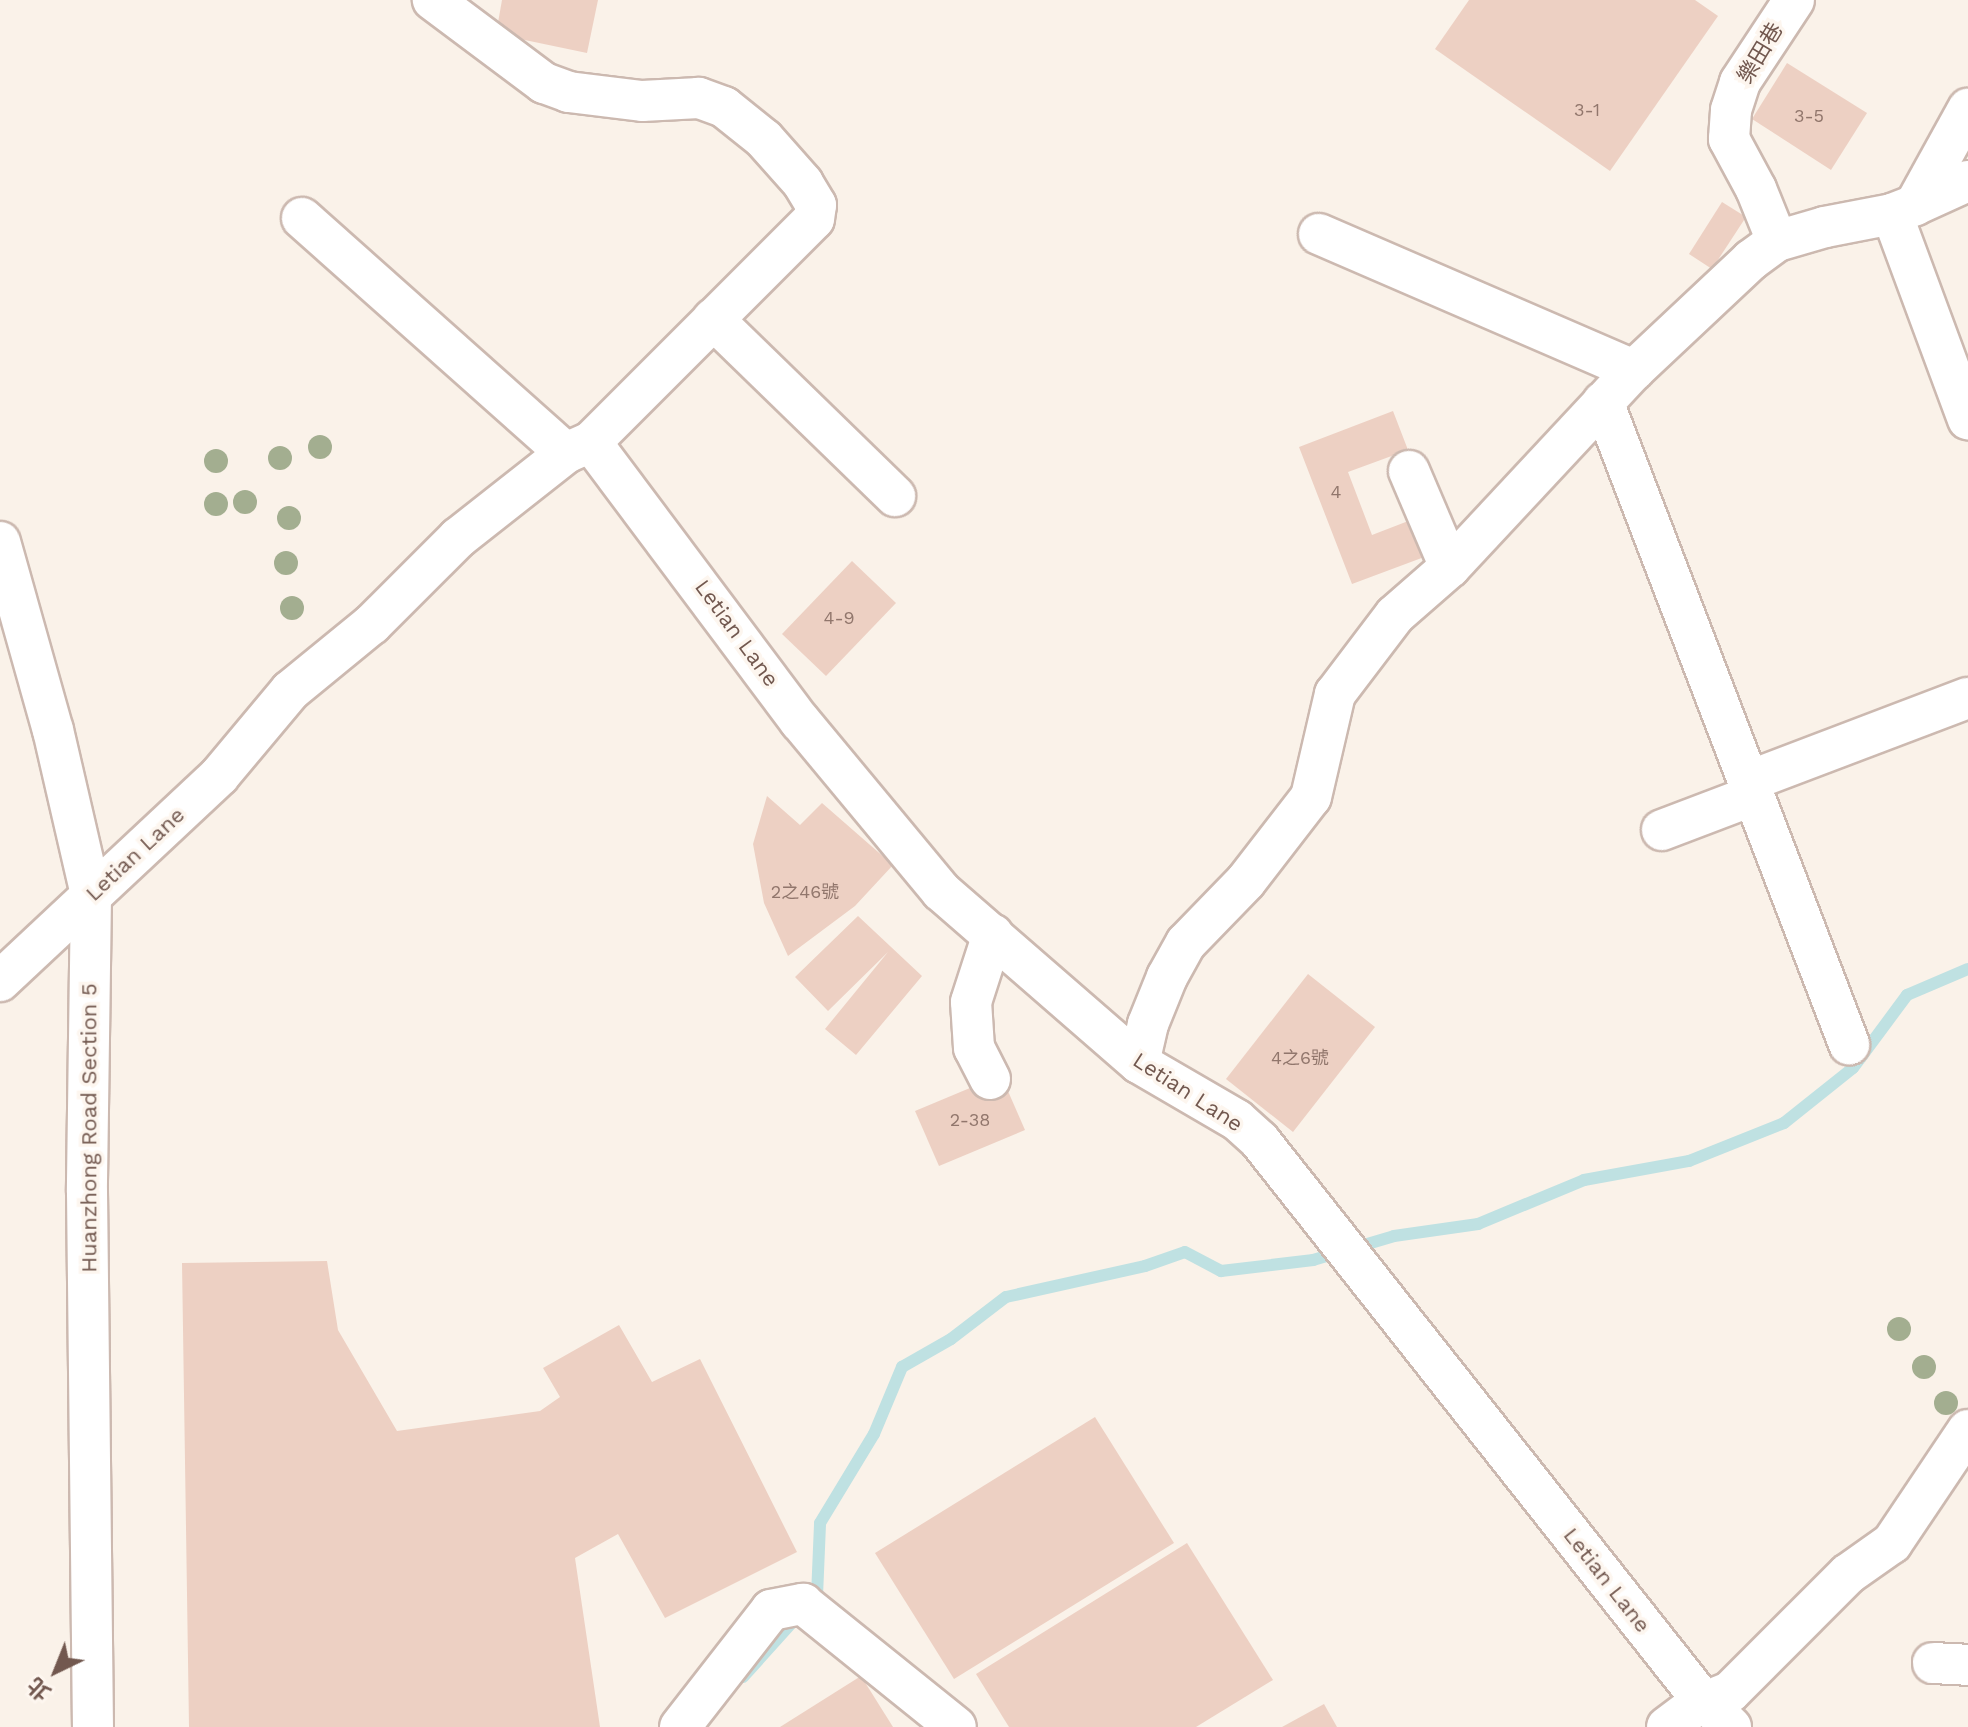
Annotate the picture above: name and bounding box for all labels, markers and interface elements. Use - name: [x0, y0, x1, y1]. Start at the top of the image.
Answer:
- street label: 樂田巷: [1732, 18, 1788, 88]
- house number: 3-1: [1574, 99, 1600, 121]
- house number: 3-5: [1794, 105, 1824, 127]
- house number: 4: [1331, 481, 1341, 503]
- street label: Letian Lane: [689, 574, 785, 692]
- house number: 4-9: [823, 607, 855, 629]
- street label: Letian Lane: [80, 801, 190, 907]
- house number: 2之46號: [771, 881, 839, 903]
- street label: Huanzhong Road Section 5: [76, 983, 102, 1273]
- street label: Letian Lane: [1128, 1047, 1248, 1137]
- house number: 4之6號: [1271, 1047, 1329, 1069]
- house number: 2-38: [950, 1109, 990, 1131]
- street label: Letian Lane: [1558, 1522, 1656, 1638]
- north arrow: [16, 1631, 96, 1711]
- text: 北: [23, 1672, 56, 1706]

